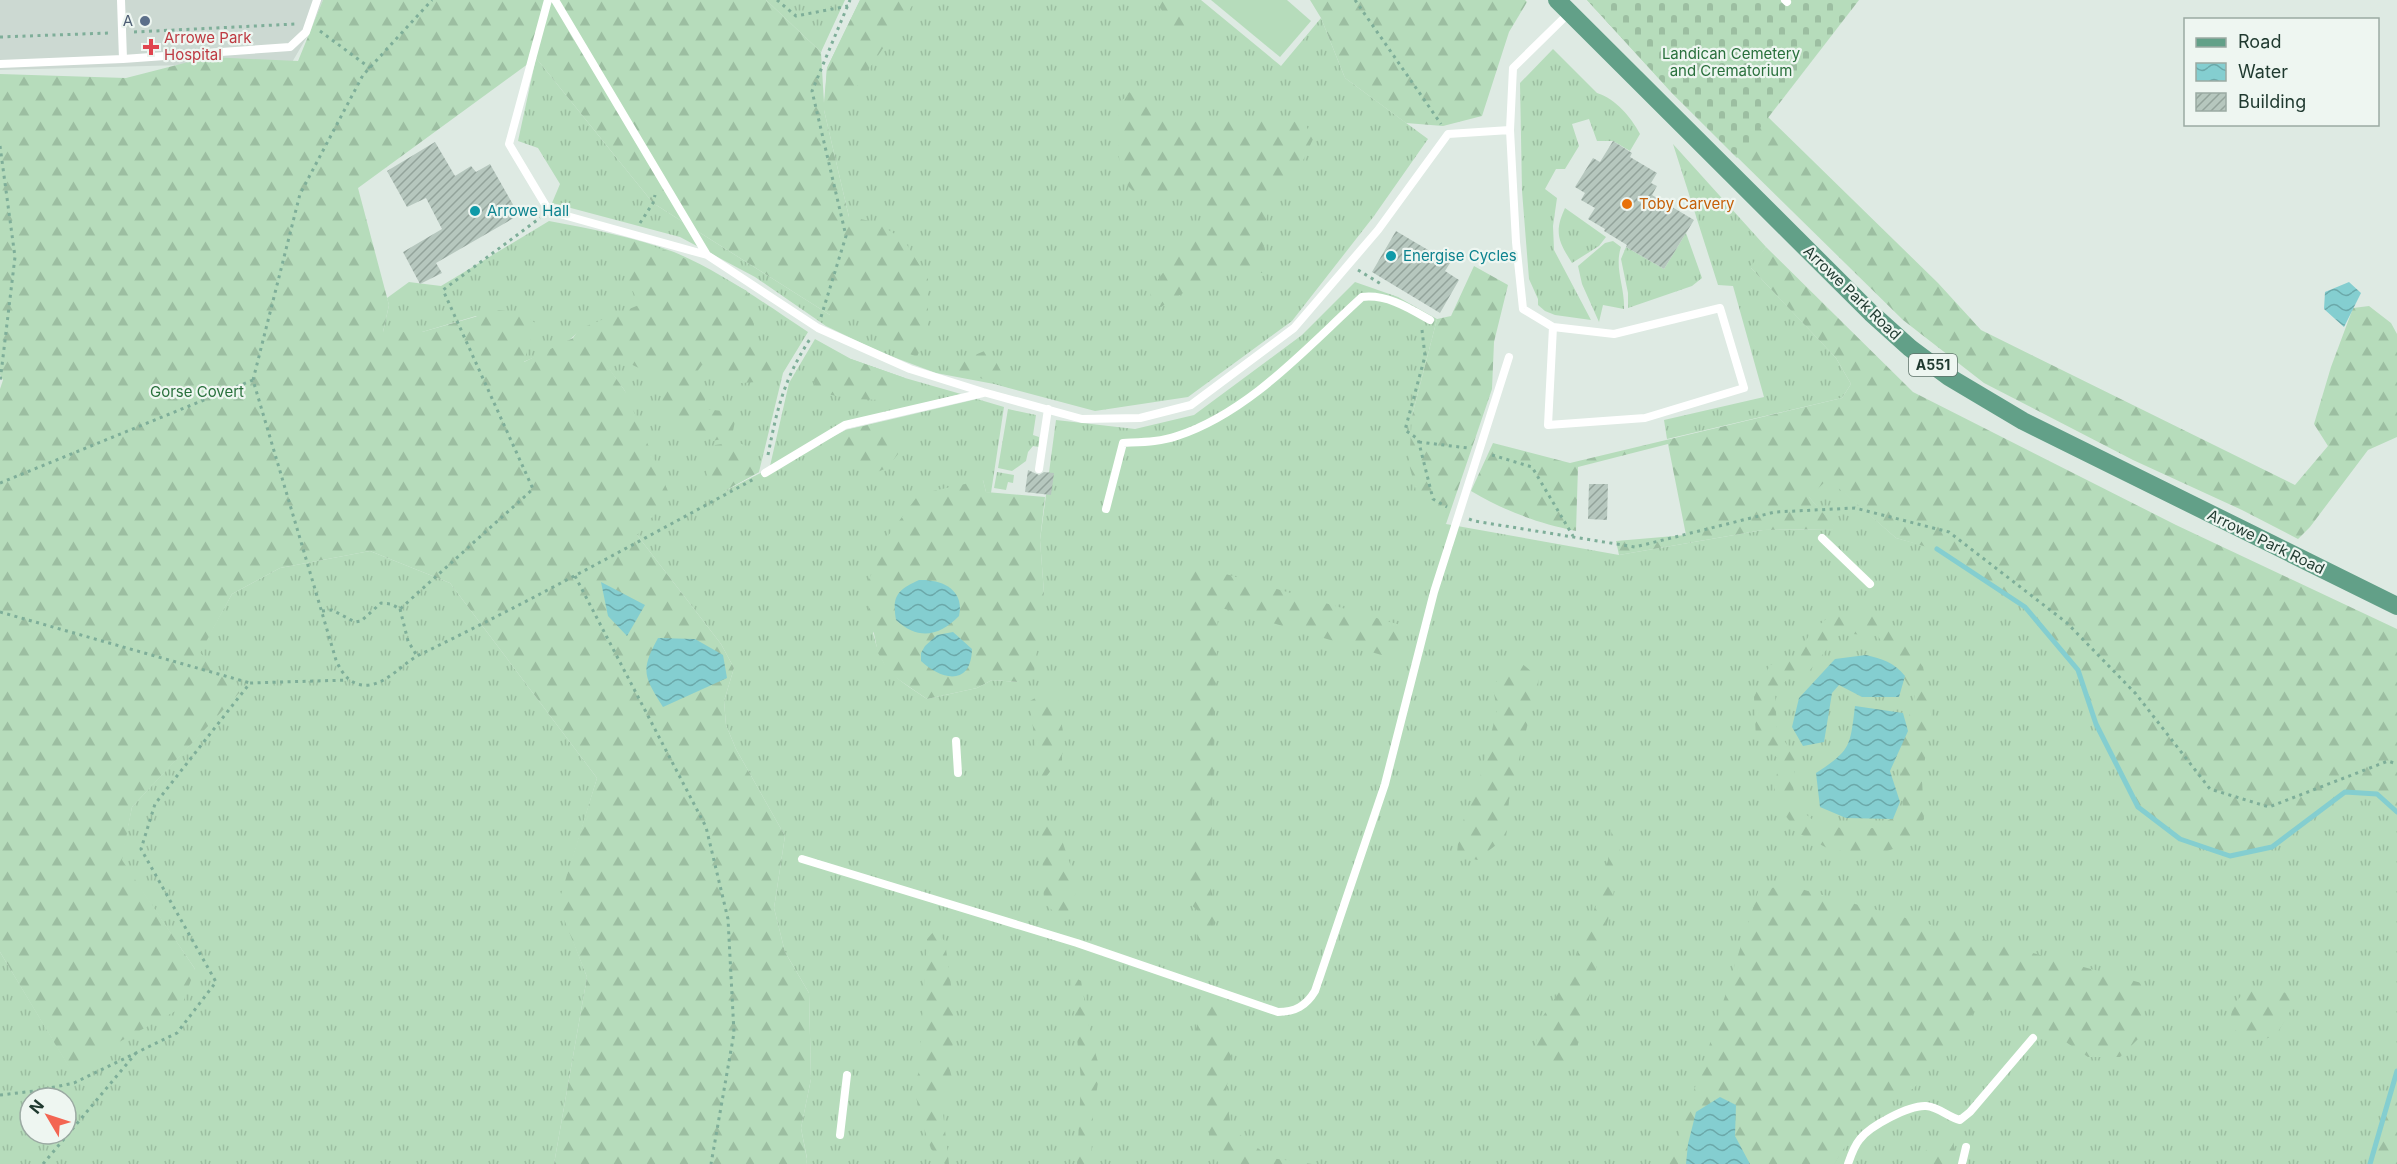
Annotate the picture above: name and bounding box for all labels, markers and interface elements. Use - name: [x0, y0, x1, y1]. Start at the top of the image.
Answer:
- place label: A: [123, 11, 133, 30]
- marker: A: [138, 14, 152, 28]
- legend: [2184, 18, 2379, 126]
- place label: Arrowe Park Hospital: [164, 28, 252, 64]
- text: Road: [2238, 31, 2281, 52]
- marker: Arrowe Park Hospital: [142, 38, 160, 56]
- park label: Landican Cemetery and Crematorium: [1662, 44, 1801, 80]
- text: Water: [2238, 61, 2288, 82]
- text: Building: [2238, 91, 2306, 112]
- place label: Toby Carvery: [1639, 194, 1735, 213]
- marker: Toby Carvery: [1620, 197, 1634, 211]
- place label: Arrowe Hall: [487, 201, 569, 220]
- marker: Arrowe Hall: [468, 204, 482, 218]
- street label: Arrowe Park Road: [1800, 241, 1905, 344]
- place label: Energise Cycles: [1403, 246, 1517, 265]
- marker: Energise Cycles: [1384, 249, 1398, 263]
- road number: A551: [1909, 354, 1957, 376]
- park label: Gorse Covert: [150, 382, 244, 401]
- street label: Arrowe Park Road: [2205, 505, 2328, 578]
- north arrow: [18, 1086, 78, 1146]
- text: N: [25, 1096, 48, 1118]

